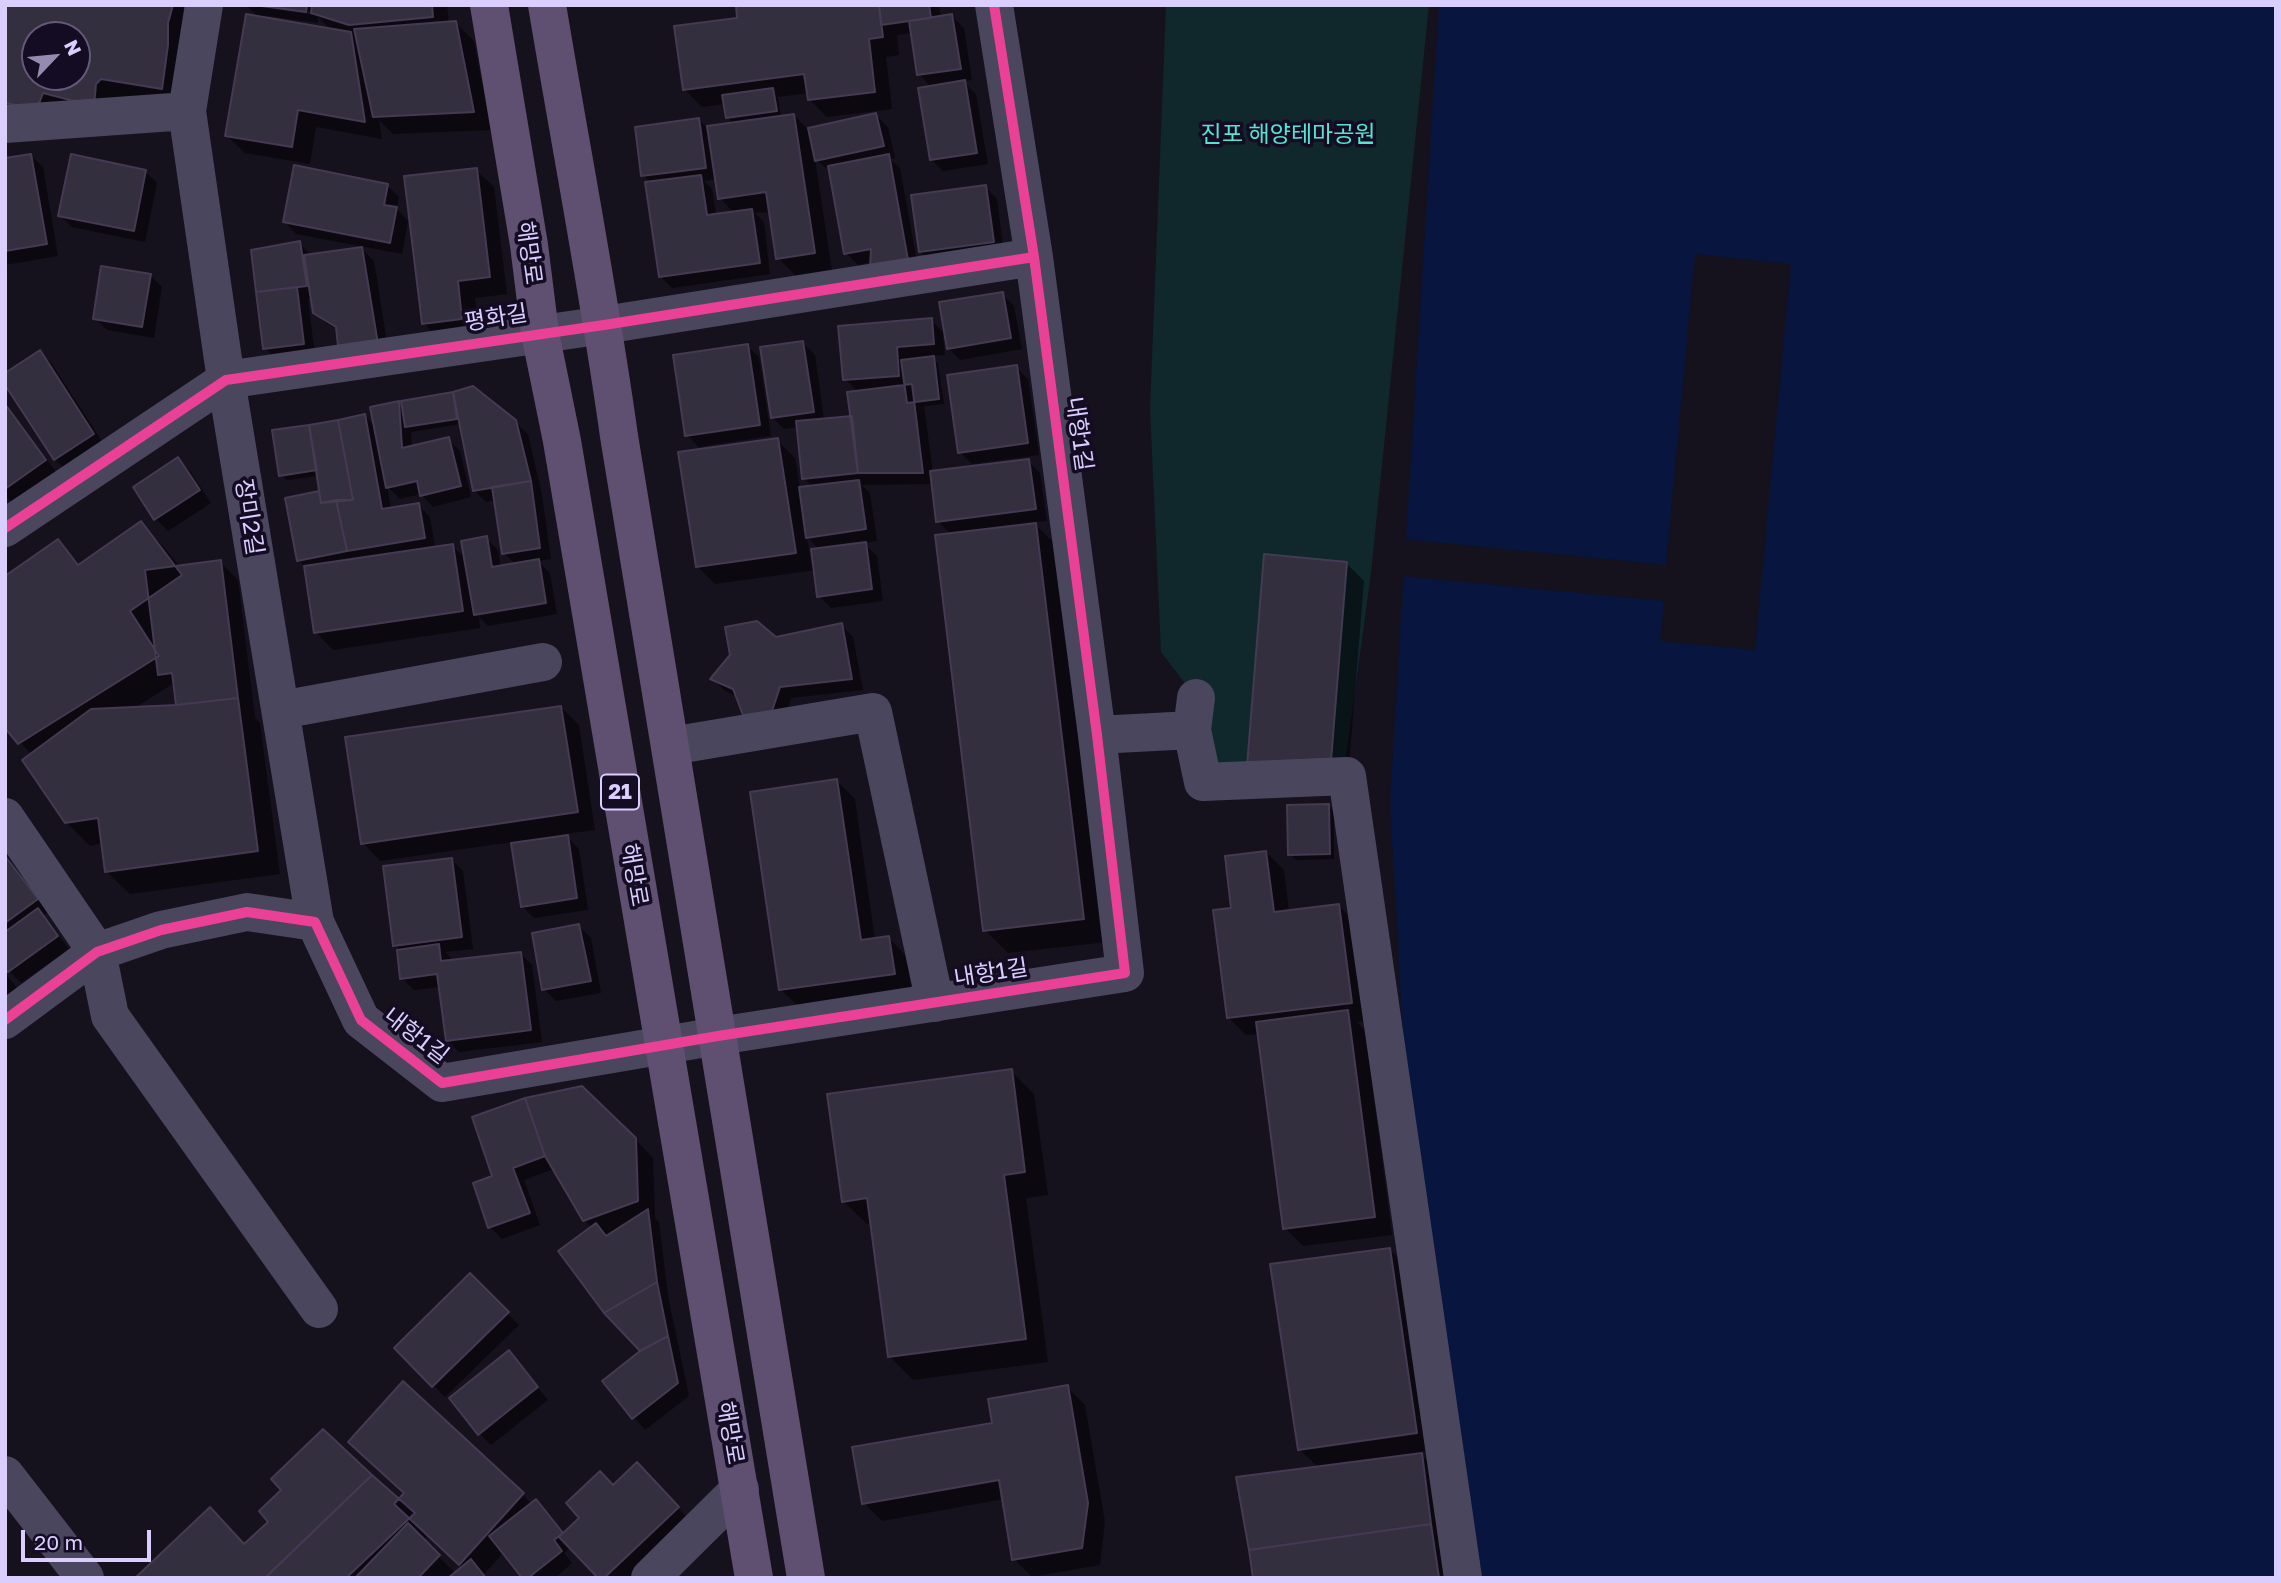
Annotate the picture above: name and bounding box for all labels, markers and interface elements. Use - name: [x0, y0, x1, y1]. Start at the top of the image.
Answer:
- north arrow: [21, 21, 91, 91]
- text: N: [60, 36, 87, 59]
- park label: 진포 해양테마공원: [1200, 121, 1376, 149]
- street label: 해망로: [511, 220, 547, 286]
- street label: 평화길: [462, 299, 530, 337]
- street label: 내항1길: [1060, 395, 1098, 473]
- street label: 장미2길: [229, 477, 269, 557]
- road number: 21: [601, 774, 639, 810]
- street label: 해망로: [615, 841, 653, 909]
- street label: 내항1길: [952, 954, 1030, 992]
- street label: 내항1길: [378, 1002, 454, 1070]
- street label: 해망로: [711, 1399, 749, 1467]
- scale bar: [24, 1516, 154, 1560]
- text: 20 m: [34, 1529, 83, 1555]

